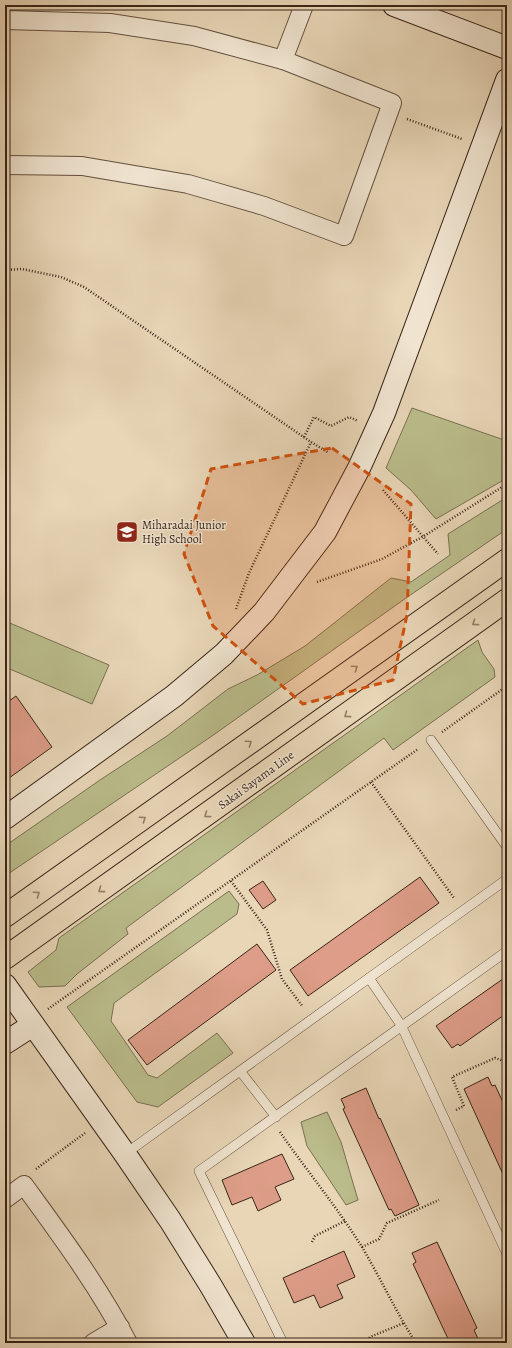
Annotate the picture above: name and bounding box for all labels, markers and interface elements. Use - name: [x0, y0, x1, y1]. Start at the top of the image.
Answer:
- place label: Miharadai Junior High School: [142, 517, 226, 547]
- school or university icon: Miharadai Junior High School: [114, 519, 140, 545]
- one-way arrow: [473, 618, 480, 625]
- one-way arrow: [351, 665, 358, 673]
- one-way arrow: [344, 710, 351, 717]
- one-way arrow: [245, 741, 252, 748]
- street label: Sakai Sayama Line: [215, 747, 297, 813]
- one-way arrow: [204, 810, 211, 817]
- one-way arrow: [139, 816, 146, 824]
- one-way arrow: [98, 886, 105, 893]
- one-way arrow: [33, 891, 40, 899]

